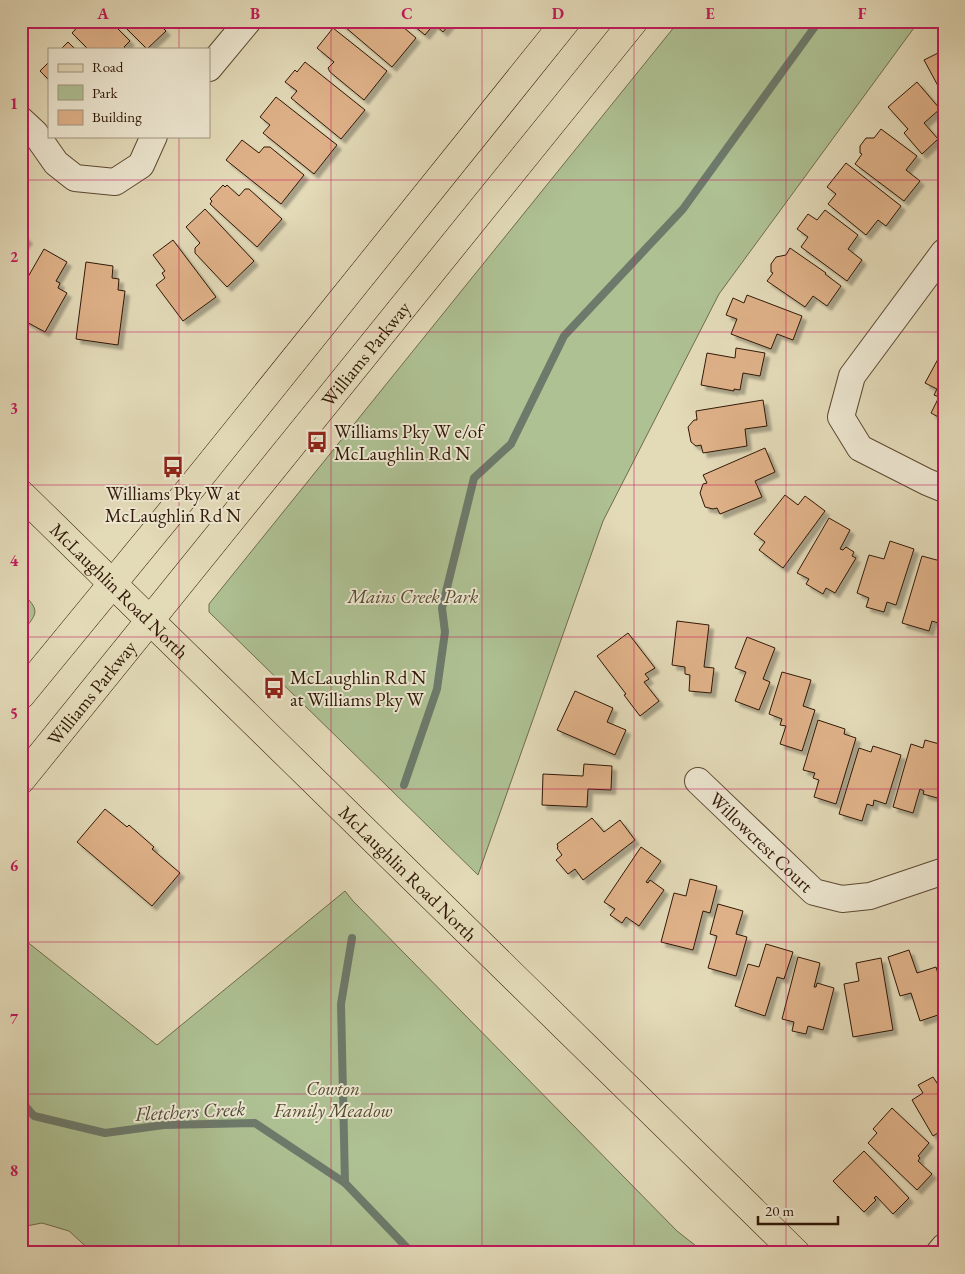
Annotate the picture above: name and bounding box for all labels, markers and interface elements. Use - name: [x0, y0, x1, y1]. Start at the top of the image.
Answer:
- text: A: [96, 3, 109, 24]
- text: B: [250, 3, 260, 24]
- text: C: [401, 3, 413, 24]
- text: D: [552, 3, 564, 24]
- text: E: [705, 3, 715, 24]
- text: F: [858, 3, 867, 24]
- legend: [48, 48, 210, 138]
- text: Road: [92, 57, 124, 76]
- text: Park: [92, 83, 119, 102]
- text: 1: [10, 93, 18, 114]
- text: Building: [92, 107, 142, 126]
- text: 2: [10, 246, 19, 267]
- street label: Williams Parkway: [315, 295, 416, 412]
- text: 3: [10, 398, 18, 419]
- place label: Williams Pky W e/of McLaughlin Rd N: [334, 419, 485, 466]
- bus stop icon: Williams Pky W e/of McLaughlin Rd N: [304, 429, 330, 455]
- bus stop icon: Williams Pky W at McLaughlin Rd N: [160, 454, 186, 480]
- place label: Williams Pky W at McLaughlin Rd N: [105, 481, 241, 528]
- street label: McLaughlin Road North: [45, 517, 194, 664]
- text: 4: [10, 550, 19, 571]
- park label: Mains Creek Park: [347, 584, 479, 609]
- street label: Williams Parkway: [41, 634, 142, 751]
- place label: McLaughlin Rd N at Williams Pky W: [290, 665, 426, 712]
- bus stop icon: McLaughlin Rd N at Williams Pky W: [261, 675, 287, 701]
- text: 5: [10, 703, 18, 724]
- street label: Willowcrest Court: [704, 786, 819, 898]
- street label: McLaughlin Road North: [334, 800, 483, 947]
- text: 6: [10, 855, 19, 876]
- text: 7: [10, 1008, 19, 1029]
- park label: Cowton Family Meadow: [273, 1076, 392, 1123]
- water label: Fletchers Creek: [133, 1095, 246, 1127]
- text: 8: [10, 1160, 18, 1181]
- scale bar: [758, 1194, 838, 1226]
- text: 20 m: [765, 1201, 794, 1220]

